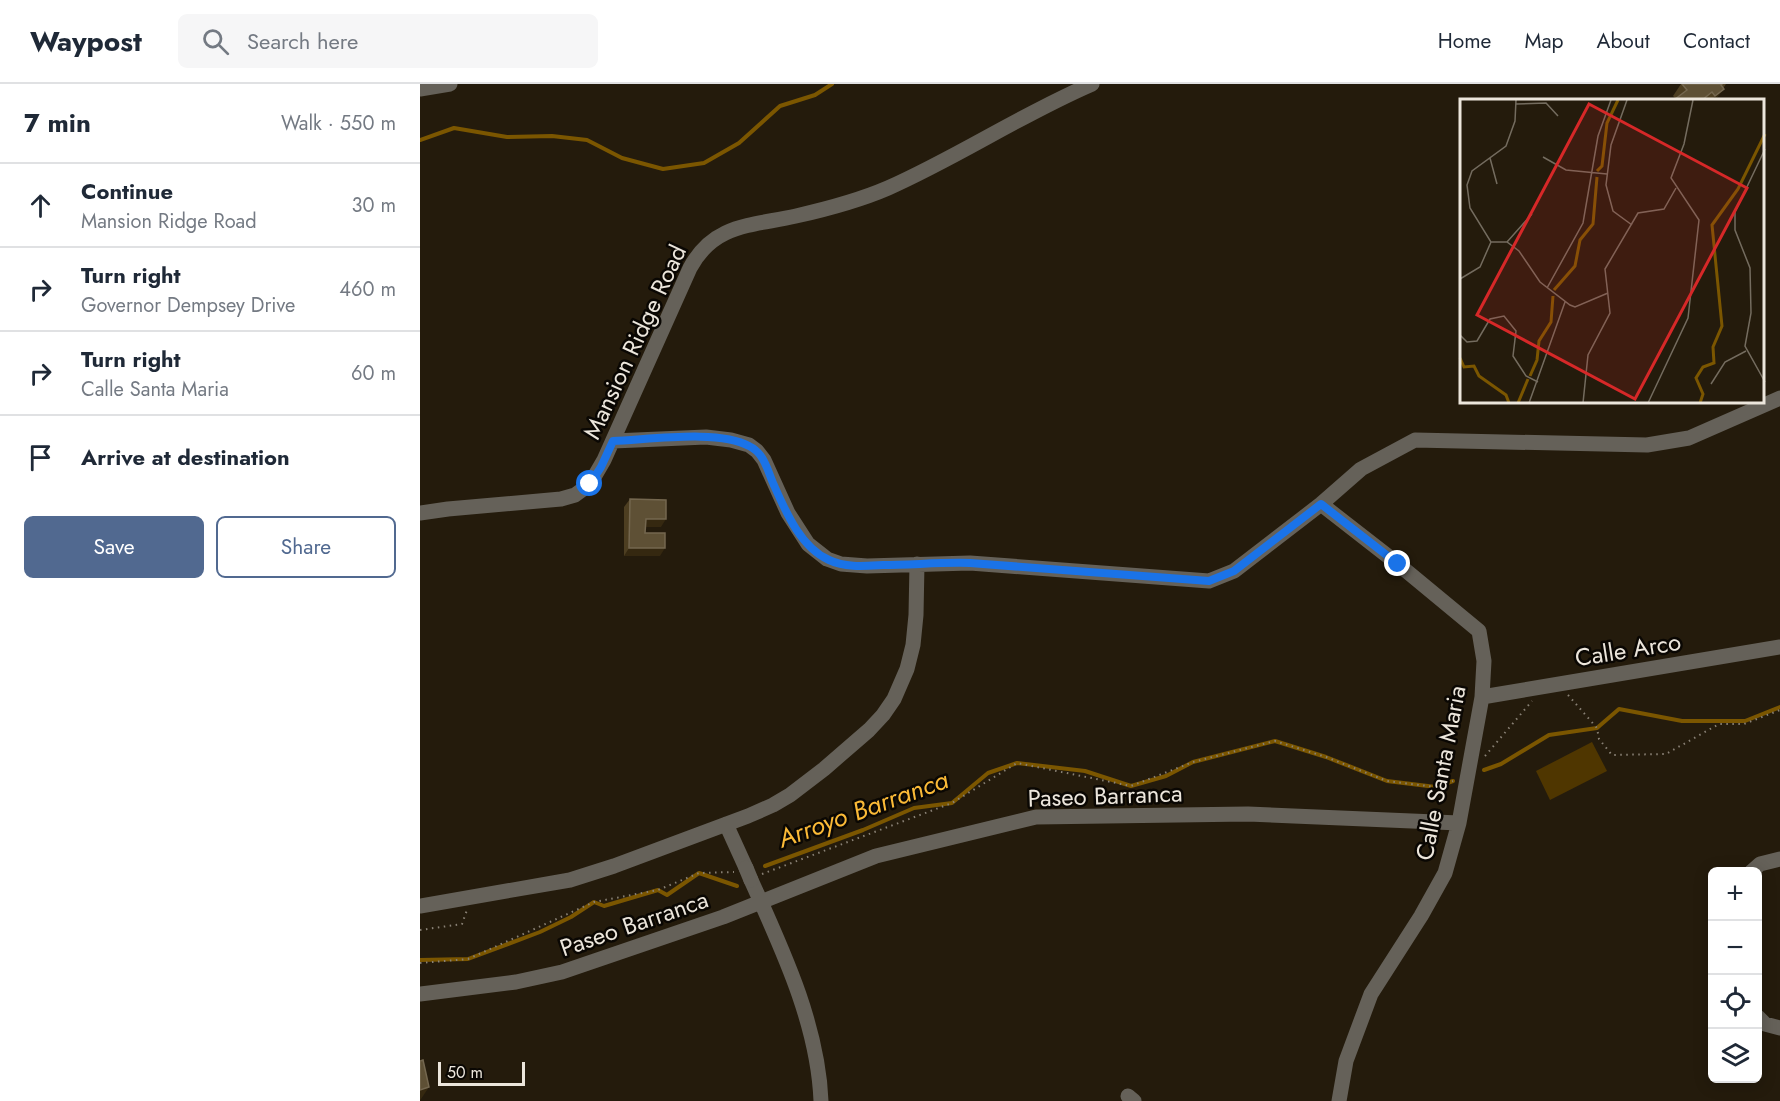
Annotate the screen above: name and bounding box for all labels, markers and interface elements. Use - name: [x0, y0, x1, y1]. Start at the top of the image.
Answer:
- search box: [178, 14, 598, 68]
- text: Waypost: [30, 21, 142, 62]
- icon: search: [199, 25, 232, 58]
- text: Search here: [247, 25, 358, 57]
- text: Home: [1438, 26, 1491, 56]
- text: Map: [1524, 26, 1564, 56]
- text: About: [1597, 26, 1650, 56]
- text: Contact: [1683, 26, 1750, 56]
- inset map: [1460, 99, 1765, 404]
- text: 7 min: [24, 104, 91, 142]
- text: Walk · 550 m: [281, 109, 396, 138]
- text: Continue: [81, 175, 173, 207]
- icon: ahead: [24, 189, 57, 222]
- text: 30 m: [351, 191, 396, 220]
- text: Mansion Ridge Road: [81, 207, 257, 236]
- street label: Mansion Ridge Road: [574, 239, 695, 445]
- text: Turn right: [81, 259, 181, 291]
- icon: right: [24, 273, 57, 306]
- text: 460 m: [339, 275, 396, 304]
- text: Governor Dempsey Drive: [81, 291, 295, 320]
- text: Turn right: [81, 343, 181, 375]
- icon: right: [24, 357, 57, 390]
- text: 60 m: [351, 359, 396, 388]
- text: Calle Santa Maria: [81, 375, 229, 404]
- icon: arrive: [24, 441, 57, 474]
- text: Arrive at destination: [81, 441, 290, 473]
- route start: [576, 470, 602, 496]
- button: Save: [24, 516, 204, 578]
- button: Share: [216, 516, 396, 578]
- route end: [1384, 550, 1410, 576]
- street label: Calle Arco: [1572, 624, 1683, 675]
- street label: Calle Santa Maria: [1406, 682, 1475, 863]
- water label: Arroyo Barranca: [771, 760, 954, 858]
- street label: Paseo Barranca: [1027, 775, 1183, 816]
- map controls: [1708, 867, 1762, 1083]
- button: +: [1708, 867, 1762, 921]
- street label: Paseo Barranca: [555, 882, 713, 965]
- button: −: [1708, 921, 1762, 975]
- button: locate: [1708, 975, 1762, 1029]
- button: layers: [1708, 1029, 1762, 1083]
- scale bar: [438, 1059, 525, 1086]
- text: 50 m: [447, 1061, 483, 1084]

